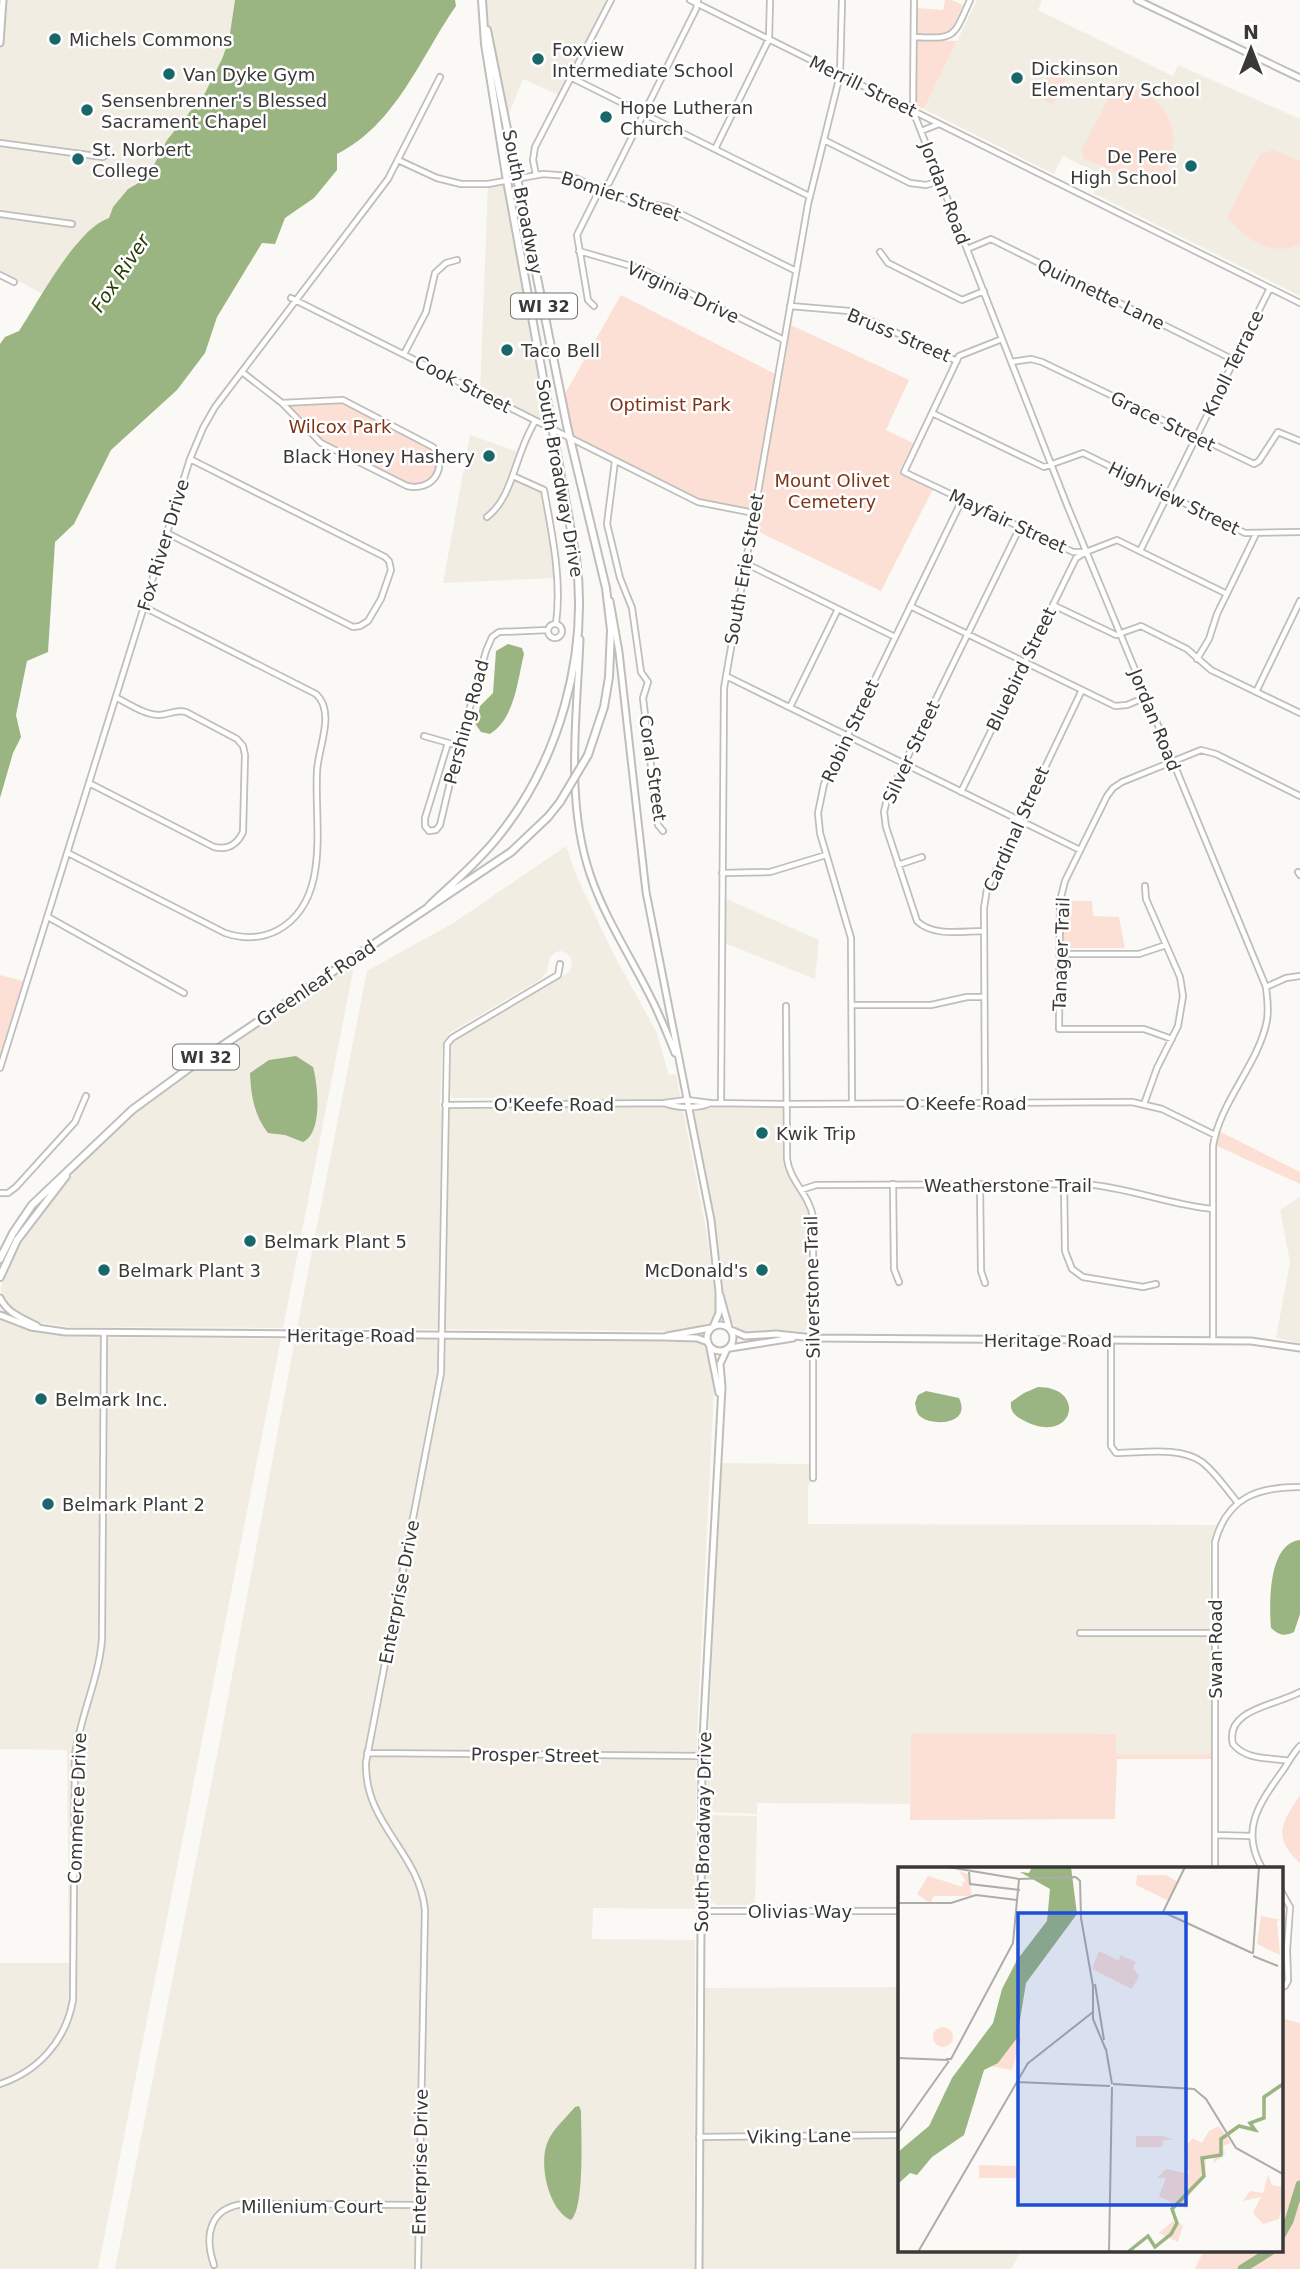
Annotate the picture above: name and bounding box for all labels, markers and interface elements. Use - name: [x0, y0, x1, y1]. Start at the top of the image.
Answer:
- north arrow: [1216, 14, 1286, 84]
- text: N: [1243, 21, 1259, 43]
- place label: Michels Commons: [69, 29, 232, 50]
- marker: Michels Commons: [47, 31, 63, 47]
- place label: Foxview Intermediate School: [552, 39, 734, 81]
- marker: Foxview Intermediate School: [530, 51, 546, 67]
- street label: Merrill Street: [806, 51, 920, 121]
- place label: Dickinson Elementary School: [1031, 58, 1200, 100]
- place label: Van Dyke Gym: [183, 64, 315, 85]
- marker: Van Dyke Gym: [161, 66, 177, 82]
- marker: Dickinson Elementary School: [1009, 70, 1025, 86]
- place label: Sensenbrenner's Blessed Sacrament Chapel: [101, 90, 327, 132]
- place label: Hope Lutheran Church: [620, 97, 753, 139]
- marker: Sensenbrenner's Blessed Sacrament Chapel: [79, 102, 95, 118]
- marker: Hope Lutheran Church: [598, 109, 614, 125]
- street label: South Broadway: [499, 128, 547, 277]
- street label: Jordan Road: [915, 138, 974, 247]
- place label: St. Norbert College: [92, 139, 191, 181]
- place label: De Pere High School: [1070, 146, 1177, 188]
- marker: St. Norbert College: [70, 151, 86, 167]
- marker: De Pere High School: [1183, 158, 1199, 174]
- street label: Bomier Street: [558, 167, 684, 225]
- water label: Fox River: [86, 229, 155, 316]
- street label: Quinnette Lane: [1034, 254, 1168, 334]
- street label: Virginia Drive: [623, 257, 743, 327]
- road number: WI 32: [511, 294, 577, 318]
- street label: Bruss Street: [844, 304, 954, 366]
- street label: Knoll Terrace: [1198, 307, 1268, 419]
- place label: Taco Bell: [520, 340, 600, 361]
- marker: Taco Bell: [499, 342, 515, 358]
- street label: Cook Street: [411, 351, 515, 417]
- street label: South Broadway Drive: [532, 377, 588, 579]
- street label: Grace Street: [1107, 387, 1219, 455]
- park label: Optimist Park: [609, 394, 731, 415]
- park label: Wilcox Park: [288, 416, 392, 437]
- place label: Black Honey Hashery: [283, 446, 475, 467]
- marker: Black Honey Hashery: [481, 448, 497, 464]
- street label: Highview Street: [1105, 457, 1243, 539]
- park label: Mount Olivet Cemetery: [774, 470, 890, 512]
- street label: Fox River Drive: [133, 476, 193, 614]
- street label: Mayfair Street: [946, 485, 1070, 557]
- street label: South Erie Street: [720, 492, 768, 646]
- street label: Bluebird Street: [982, 604, 1060, 734]
- street label: Pershing Road: [439, 657, 493, 787]
- street label: Jordan Road: [1125, 665, 1185, 774]
- street label: Robin Street: [817, 676, 883, 786]
- street label: Silver Street: [878, 697, 944, 807]
- street label: Coral Street: [635, 713, 671, 823]
- street label: Cardinal Street: [979, 763, 1053, 895]
- street label: Tanager Trail: [1048, 897, 1073, 1012]
- street label: Greenleaf Road: [253, 935, 379, 1031]
- road number: WI 32: [173, 1044, 239, 1070]
- street label: O Keefe Road: [905, 1093, 1027, 1114]
- street label: O'Keefe Road: [494, 1094, 614, 1115]
- place label: Kwik Trip: [776, 1123, 856, 1144]
- marker: Kwik Trip: [754, 1125, 770, 1141]
- street label: Weatherstone Trail: [924, 1175, 1092, 1196]
- street label: Silverstone Trail: [800, 1215, 824, 1359]
- place label: Belmark Plant 5: [264, 1231, 407, 1252]
- marker: Belmark Plant 5: [242, 1233, 258, 1249]
- place label: Belmark Plant 3: [118, 1260, 261, 1281]
- place label: McDonald's: [645, 1260, 748, 1281]
- marker: Belmark Plant 3: [96, 1262, 112, 1278]
- marker: McDonald's: [754, 1262, 770, 1278]
- street label: Heritage Road: [287, 1325, 415, 1346]
- street label: Heritage Road: [984, 1330, 1112, 1351]
- place label: Belmark Inc.: [55, 1389, 168, 1410]
- marker: Belmark Inc.: [33, 1391, 49, 1407]
- place label: Belmark Plant 2: [62, 1494, 205, 1515]
- marker: Belmark Plant 2: [40, 1496, 56, 1512]
- street label: Enterprise Drive: [375, 1518, 423, 1666]
- street label: Swan Road: [1205, 1599, 1226, 1699]
- street label: South Broadway Drive: [691, 1731, 715, 1933]
- street label: Commerce Drive: [64, 1732, 90, 1884]
- street label: Prosper Street: [471, 1743, 599, 1767]
- inset map: [898, 1867, 1282, 2252]
- street label: Olivias Way: [748, 1901, 852, 1922]
- street label: Enterprise Drive: [408, 2089, 432, 2235]
- street label: Viking Lane: [747, 2125, 851, 2147]
- street label: Millenium Court: [241, 2196, 383, 2217]

